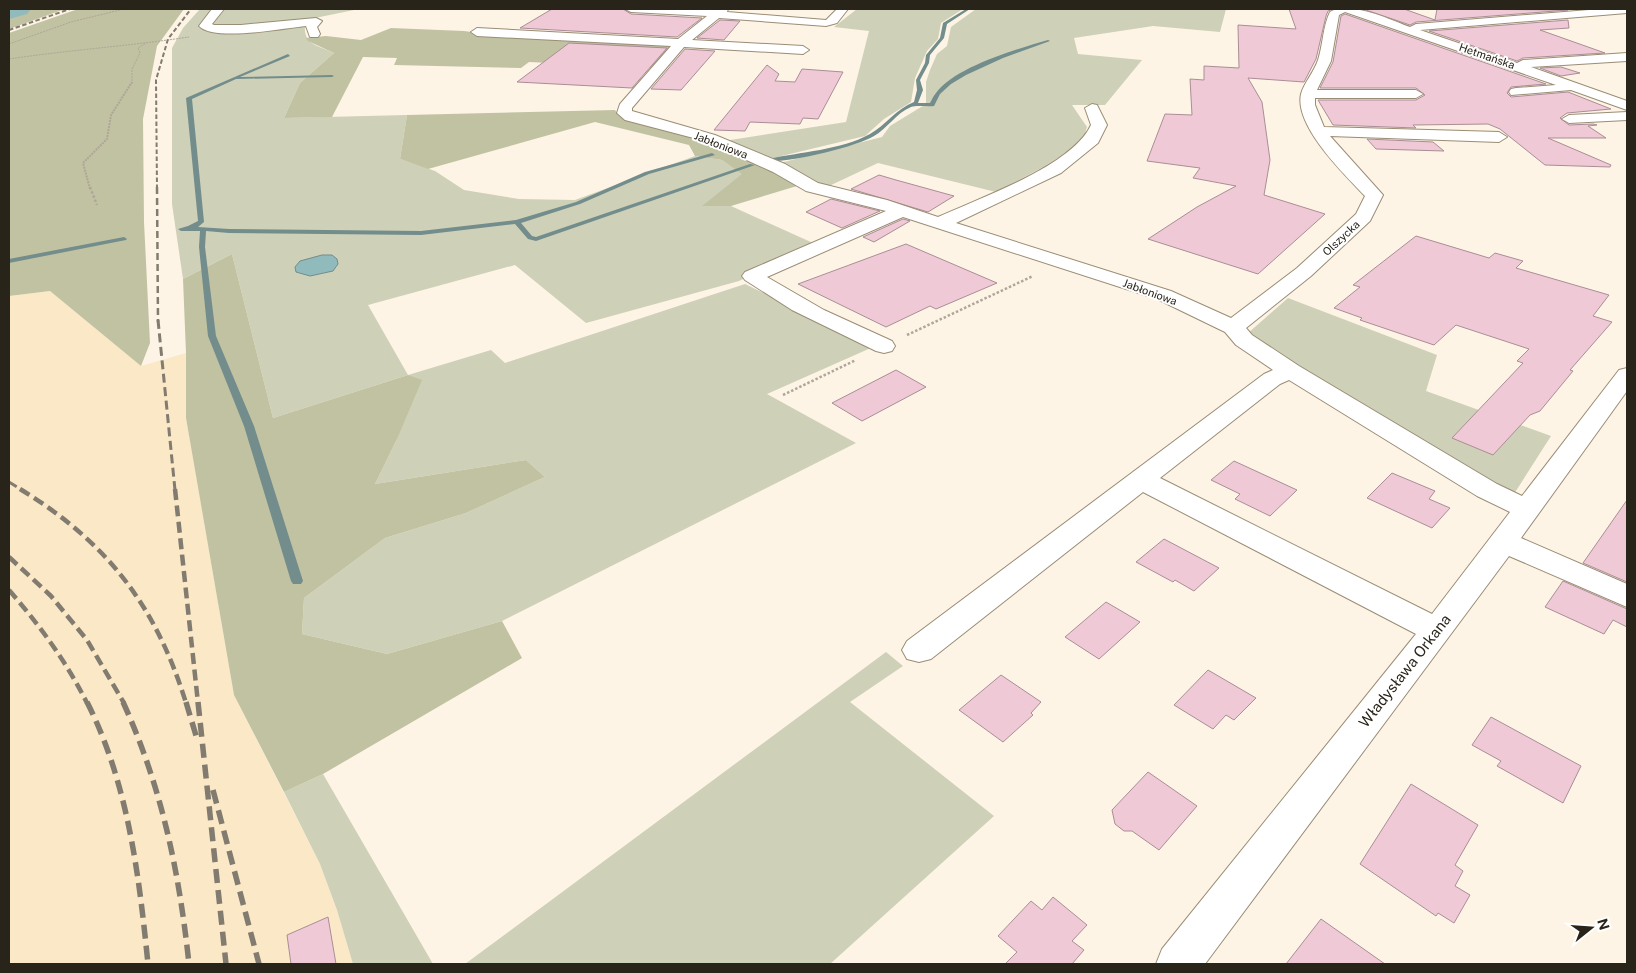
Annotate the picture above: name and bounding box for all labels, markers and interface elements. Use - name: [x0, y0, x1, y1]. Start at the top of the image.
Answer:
- street label: Hetmańska: [1458, 41, 1516, 71]
- street label: Jabłoniowa: [692, 129, 750, 161]
- street label: Olszycka: [1320, 218, 1362, 258]
- street label: Jabłoniowa: [1121, 277, 1179, 307]
- street label: Władysława Orkana: [1355, 611, 1454, 731]
- north arrow: [1566, 903, 1616, 953]
- text: N: [1594, 917, 1613, 932]

